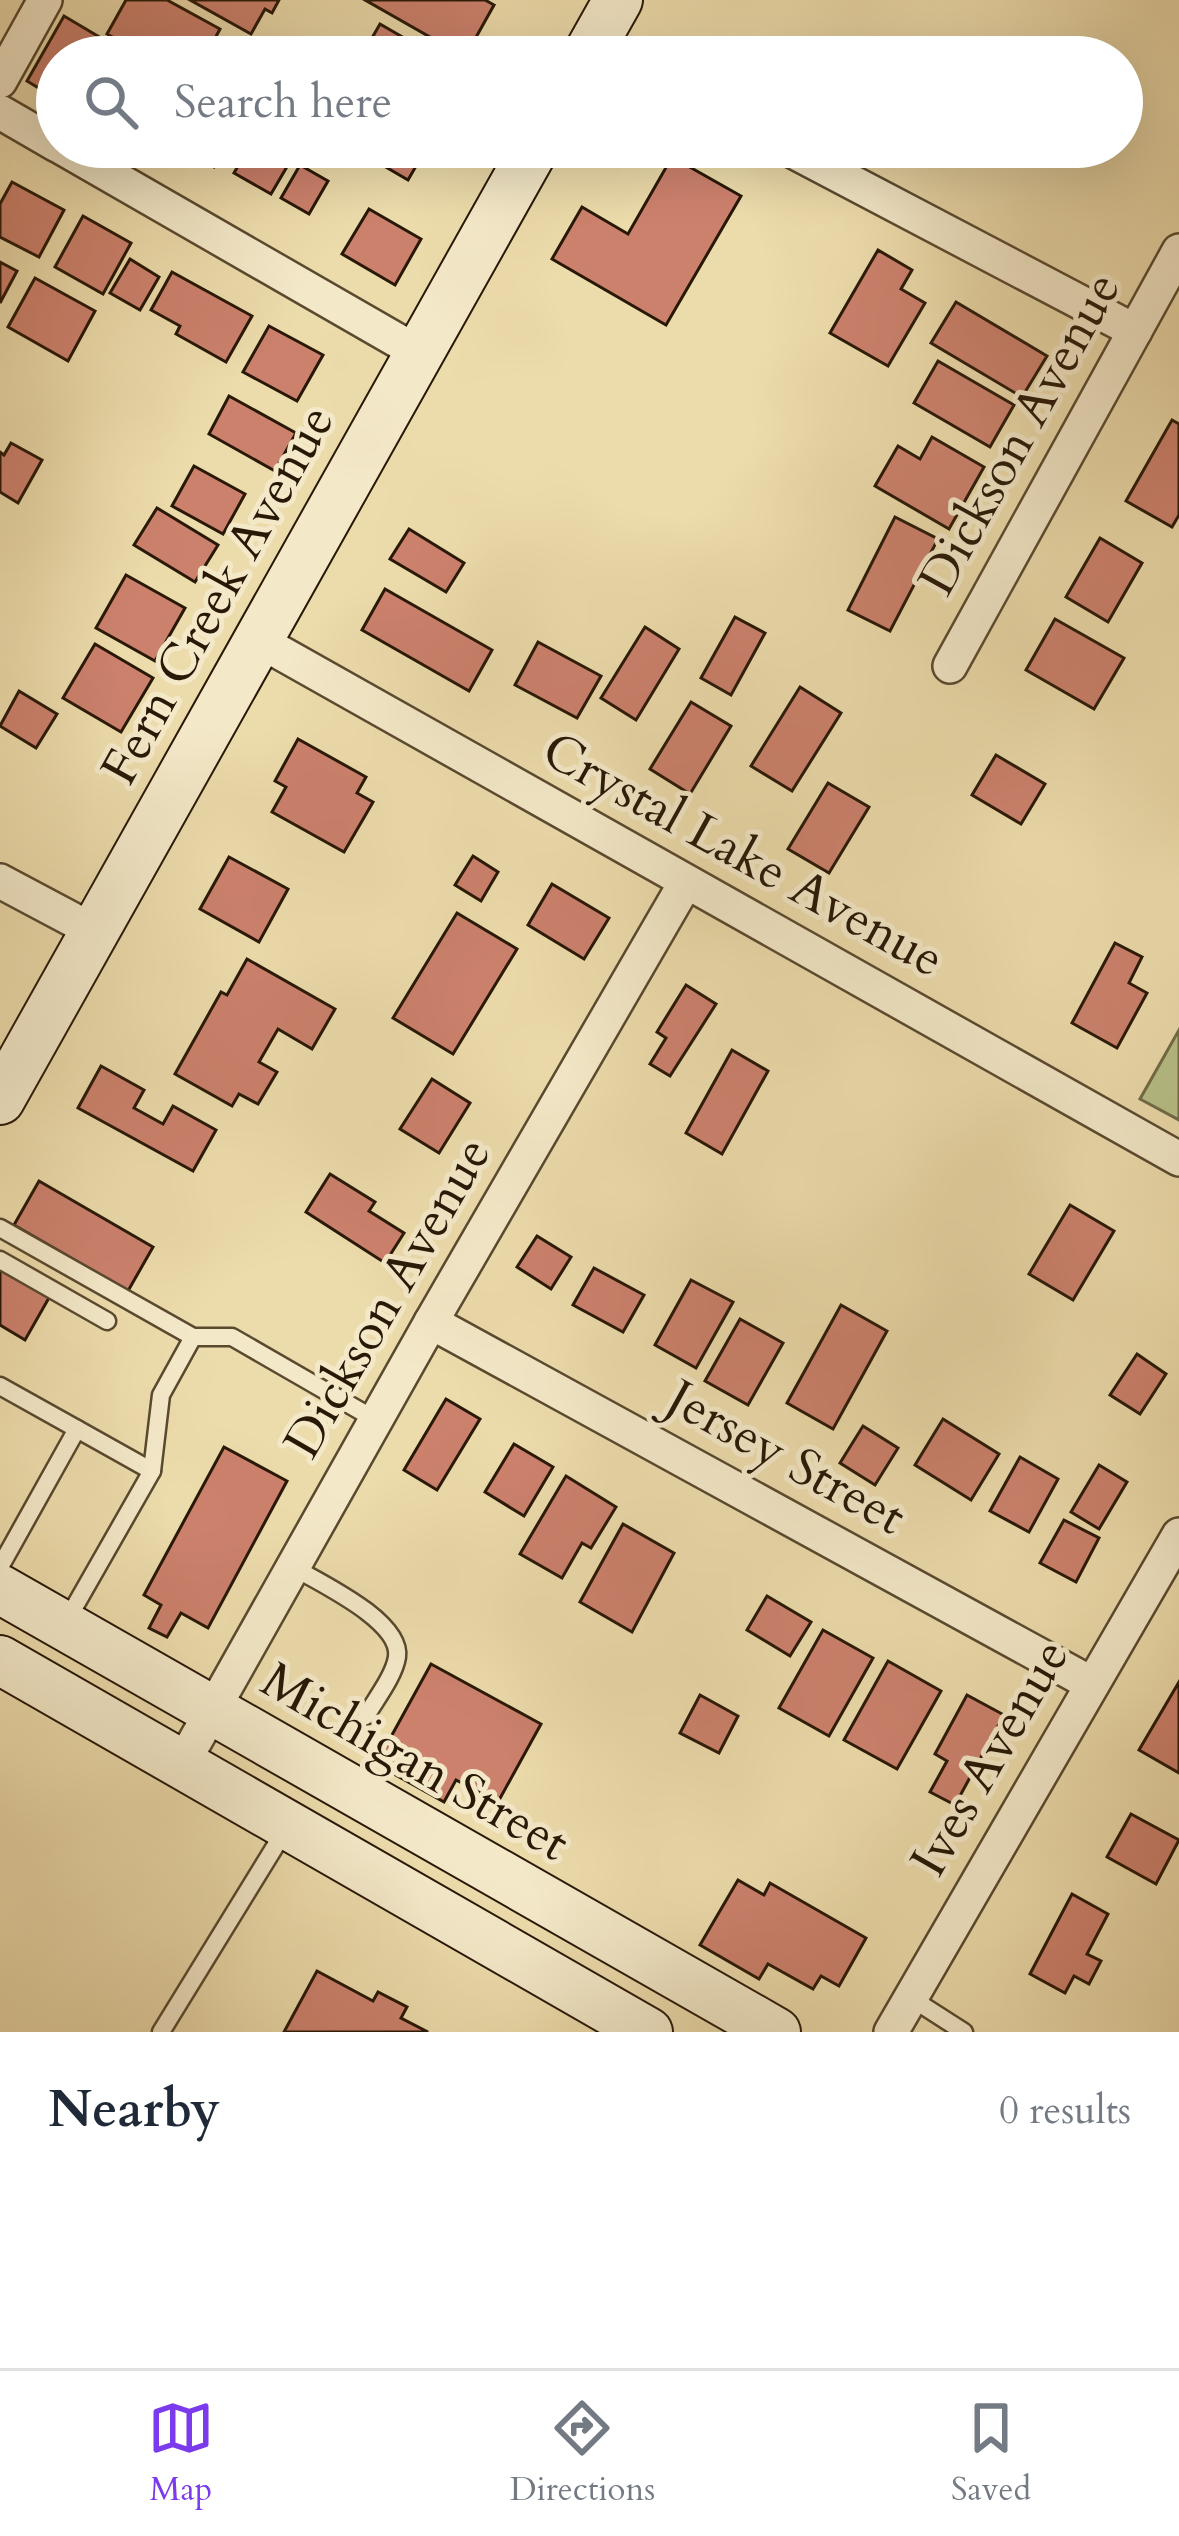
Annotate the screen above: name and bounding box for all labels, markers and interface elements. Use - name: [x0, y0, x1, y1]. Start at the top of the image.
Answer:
- search box: [36, 36, 1143, 168]
- icon: search: [78, 69, 144, 135]
- text: Search here: [174, 72, 392, 133]
- street label: Dickson Avenue: [902, 260, 1138, 608]
- street label: Fern Creek Avenue: [85, 393, 351, 797]
- street label: Crystal Lake Avenue: [530, 716, 956, 994]
- street label: Dickson Avenue: [268, 1125, 508, 1471]
- street label: Jersey Street: [648, 1360, 918, 1552]
- street label: Ives Avenue: [894, 1627, 1086, 1889]
- street label: Michigan Street: [249, 1646, 581, 1878]
- text: Nearby: [48, 2075, 220, 2145]
- text: 0 results: [999, 2084, 1131, 2137]
- tab: Map: [148, 2395, 214, 2512]
- tab: Directions: [510, 2395, 655, 2512]
- tab: Saved: [951, 2395, 1031, 2512]

